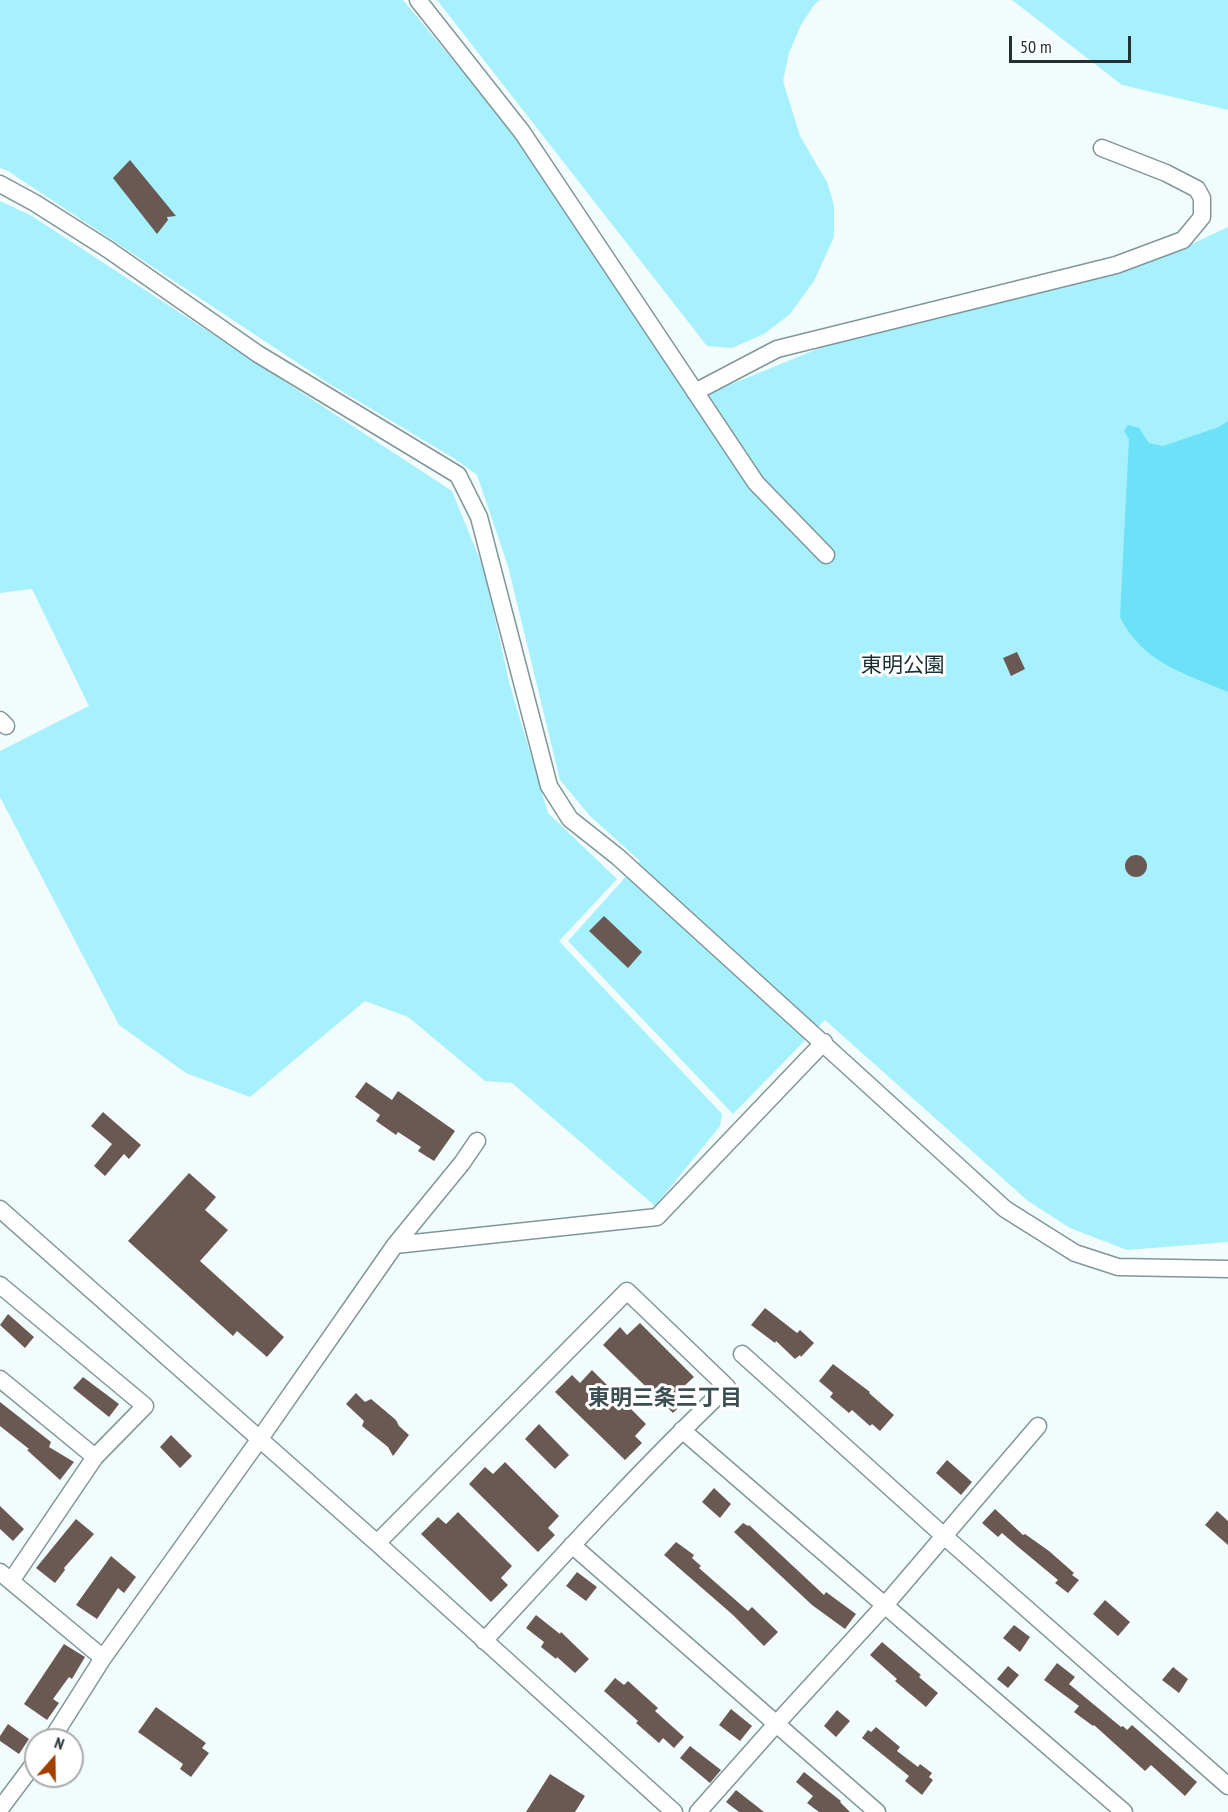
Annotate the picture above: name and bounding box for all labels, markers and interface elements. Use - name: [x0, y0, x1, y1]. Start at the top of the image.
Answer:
- scale bar: [1012, 24, 1134, 62]
- text: 50 m: [1020, 35, 1052, 58]
- park label: 東明公園: [861, 653, 945, 679]
- district label: 東明三条三丁目: [588, 1386, 742, 1412]
- north arrow: [24, 1728, 84, 1788]
- text: N: [52, 1732, 67, 1754]

